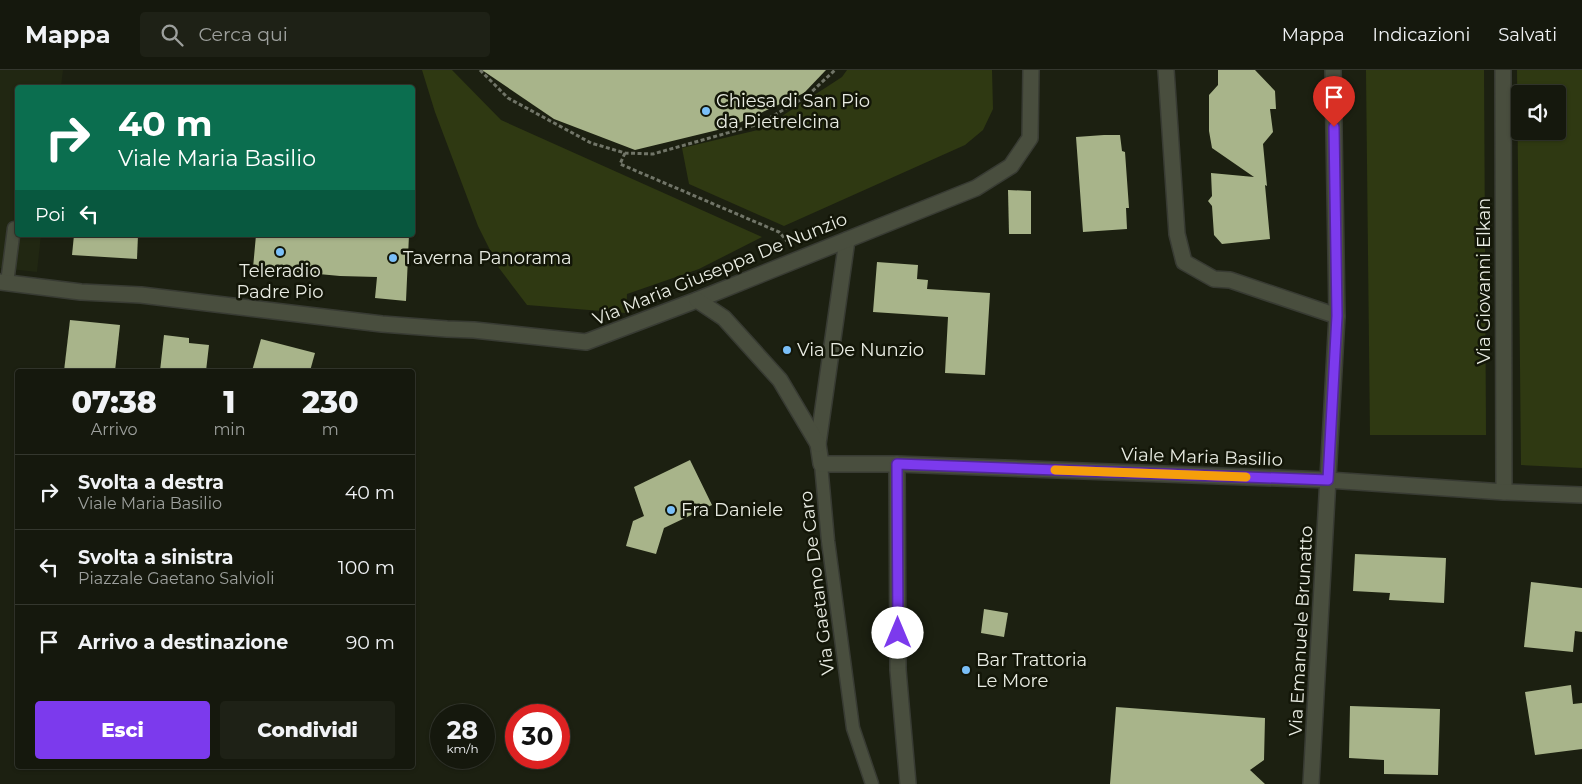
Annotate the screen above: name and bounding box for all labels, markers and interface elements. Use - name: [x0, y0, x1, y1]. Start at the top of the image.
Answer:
- search box: [140, 12, 490, 57]
- text: Mappa: [25, 20, 110, 49]
- icon: search: [158, 21, 186, 49]
- text: Cerca qui: [198, 23, 288, 46]
- text: Mappa: [1282, 24, 1345, 46]
- text: Indicazioni: [1373, 24, 1470, 46]
- text: Salvati: [1498, 24, 1557, 46]
- pin: [1313, 76, 1355, 127]
- icon: arrive: [1320, 83, 1348, 111]
- map controls: [1511, 85, 1566, 140]
- button: sound: [1511, 85, 1566, 140]
- place label: Chiesa di San Pio da Pietrelcina: [716, 90, 870, 133]
- text: 40 m: [118, 102, 213, 145]
- icon: right: [35, 105, 100, 170]
- marker: Chiesa di San Pio da Pietrelcina: [700, 105, 712, 117]
- text: Viale Maria Basilio: [118, 145, 316, 172]
- street label: Via Giovanni Elkan: [1473, 198, 1495, 364]
- icon: left: [75, 200, 103, 228]
- text: Poi: [35, 203, 65, 226]
- street label: Via Maria Giuseppa De Nunzio: [590, 208, 850, 330]
- marker: Teleradio Padre Pio: [274, 246, 286, 258]
- place label: Taverna Panorama: [403, 247, 572, 269]
- marker: Taverna Panorama: [387, 252, 399, 264]
- place label: Teleradio Padre Pio: [236, 260, 324, 303]
- place label: Via De Nunzio: [797, 339, 924, 361]
- marker: Via De Nunzio: [781, 344, 793, 356]
- text: 07:38: [71, 384, 157, 421]
- text: 1: [223, 384, 236, 421]
- text: 230: [302, 384, 359, 421]
- text: Arrivo: [91, 420, 138, 439]
- text: min: [213, 420, 246, 439]
- text: m: [322, 420, 339, 439]
- street label: Viale Maria Basilio: [1121, 443, 1283, 471]
- text: Svolta a destra: [78, 471, 224, 494]
- icon: right: [35, 478, 63, 506]
- text: 40 m: [345, 481, 395, 504]
- street label: Via Gaetano De Caro: [795, 490, 839, 676]
- text: Viale Maria Basilio: [78, 494, 222, 513]
- place label: Fra Daniele: [681, 499, 783, 521]
- marker: Fra Daniele: [665, 504, 677, 516]
- street label: Via Emanuele Brunatto: [1285, 525, 1317, 737]
- text: Svolta a sinistra: [78, 546, 233, 569]
- icon: left: [35, 553, 63, 581]
- text: 100 m: [338, 556, 395, 579]
- text: Piazzale Gaetano Salvioli: [78, 569, 275, 588]
- position arrow: [871, 606, 923, 658]
- icon: arrive: [35, 628, 63, 656]
- text: Arrivo a destinazione: [78, 631, 288, 654]
- text: 90 m: [346, 631, 395, 654]
- place label: Bar Trattoria Le More: [976, 649, 1087, 692]
- marker: Bar Trattoria Le More: [960, 664, 972, 676]
- button: Esci: [35, 701, 210, 759]
- button: Condividi: [220, 701, 395, 759]
- speed limit sign: 30: [505, 704, 570, 769]
- text: 28: [447, 715, 478, 745]
- text: km/h: [446, 741, 479, 756]

